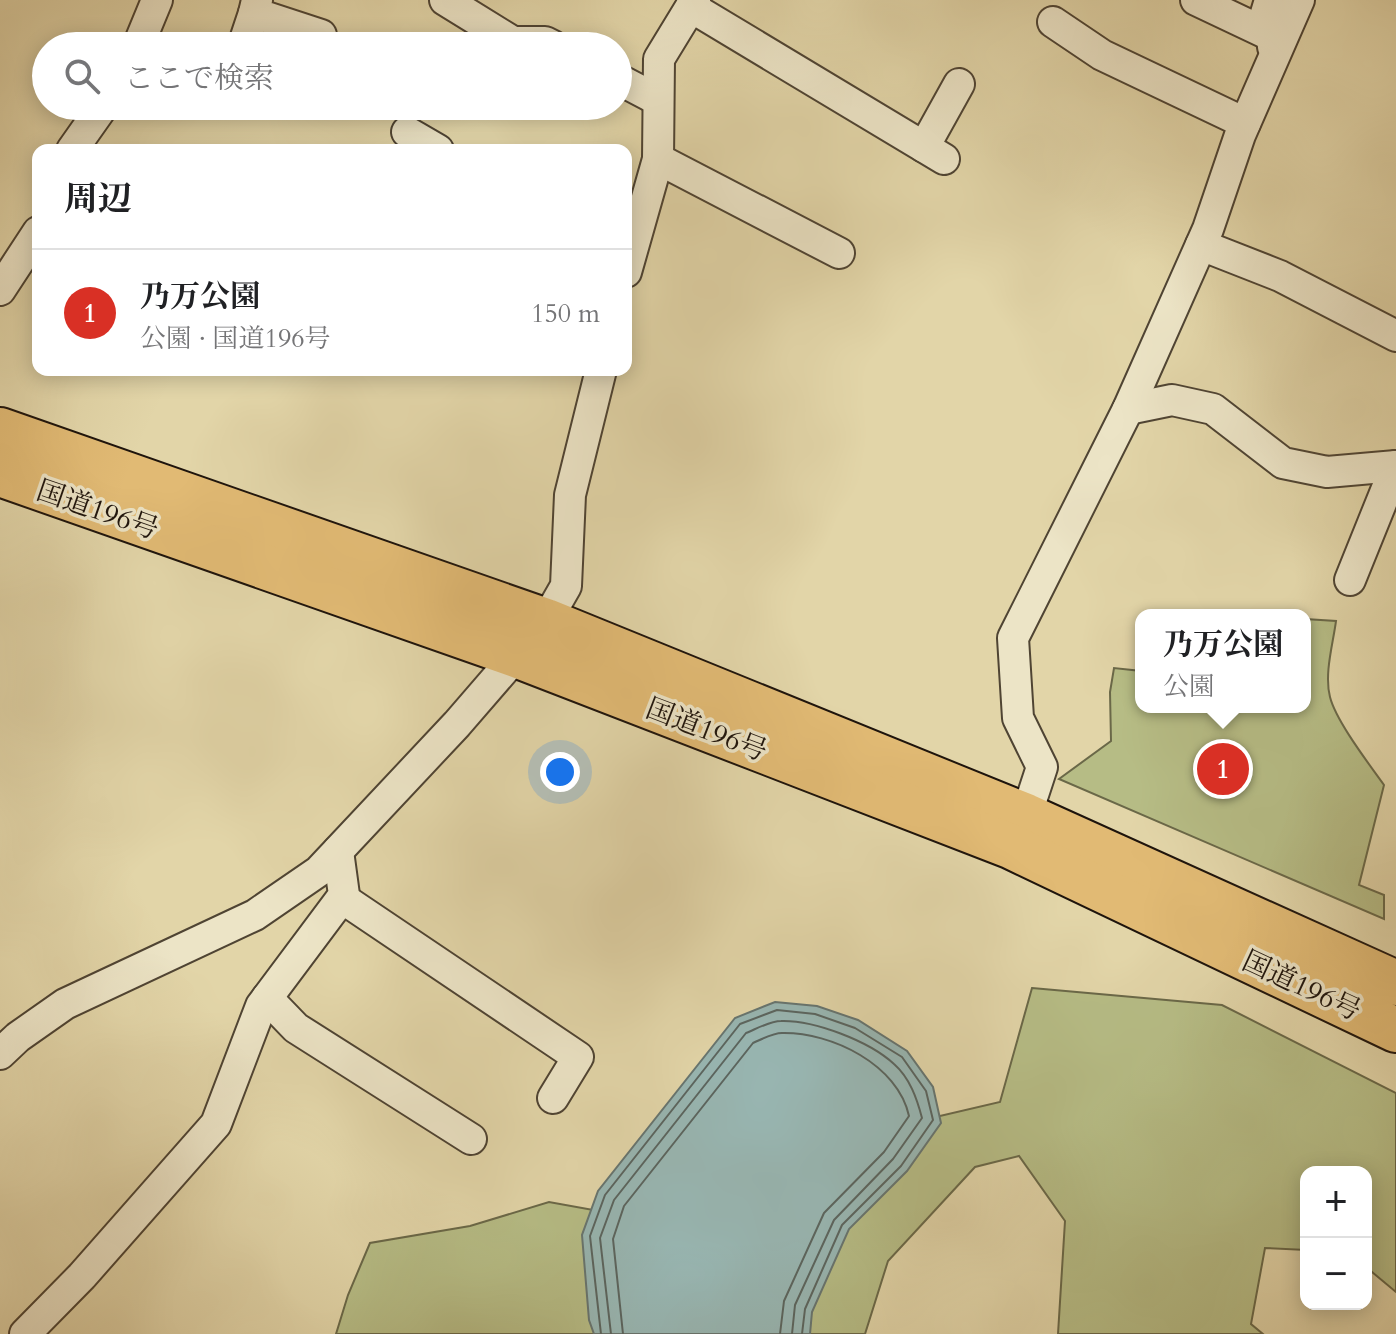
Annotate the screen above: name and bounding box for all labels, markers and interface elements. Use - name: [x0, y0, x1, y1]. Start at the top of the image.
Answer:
- search box: [32, 32, 632, 120]
- icon: search: [60, 54, 104, 98]
- text: ここで検索: [124, 58, 274, 99]
- text: 周辺: [64, 176, 132, 222]
- text: 乃万公園: [140, 276, 260, 317]
- text: 1: [83, 296, 97, 331]
- text: 150 m: [531, 296, 600, 331]
- text: 公園 · 国道196号: [140, 321, 331, 356]
- street label: 国道196号: [31, 471, 164, 549]
- popup: [1135, 609, 1311, 713]
- text: 乃万公園: [1163, 624, 1283, 665]
- text: 公園: [1163, 669, 1215, 704]
- street label: 国道196号: [641, 689, 773, 770]
- pin: 1: [1197, 739, 1249, 799]
- your location: [540, 752, 580, 792]
- street label: 国道196号: [1236, 942, 1367, 1030]
- map controls: [1300, 1166, 1372, 1310]
- button: +: [1300, 1166, 1372, 1238]
- button: −: [1300, 1238, 1372, 1310]

